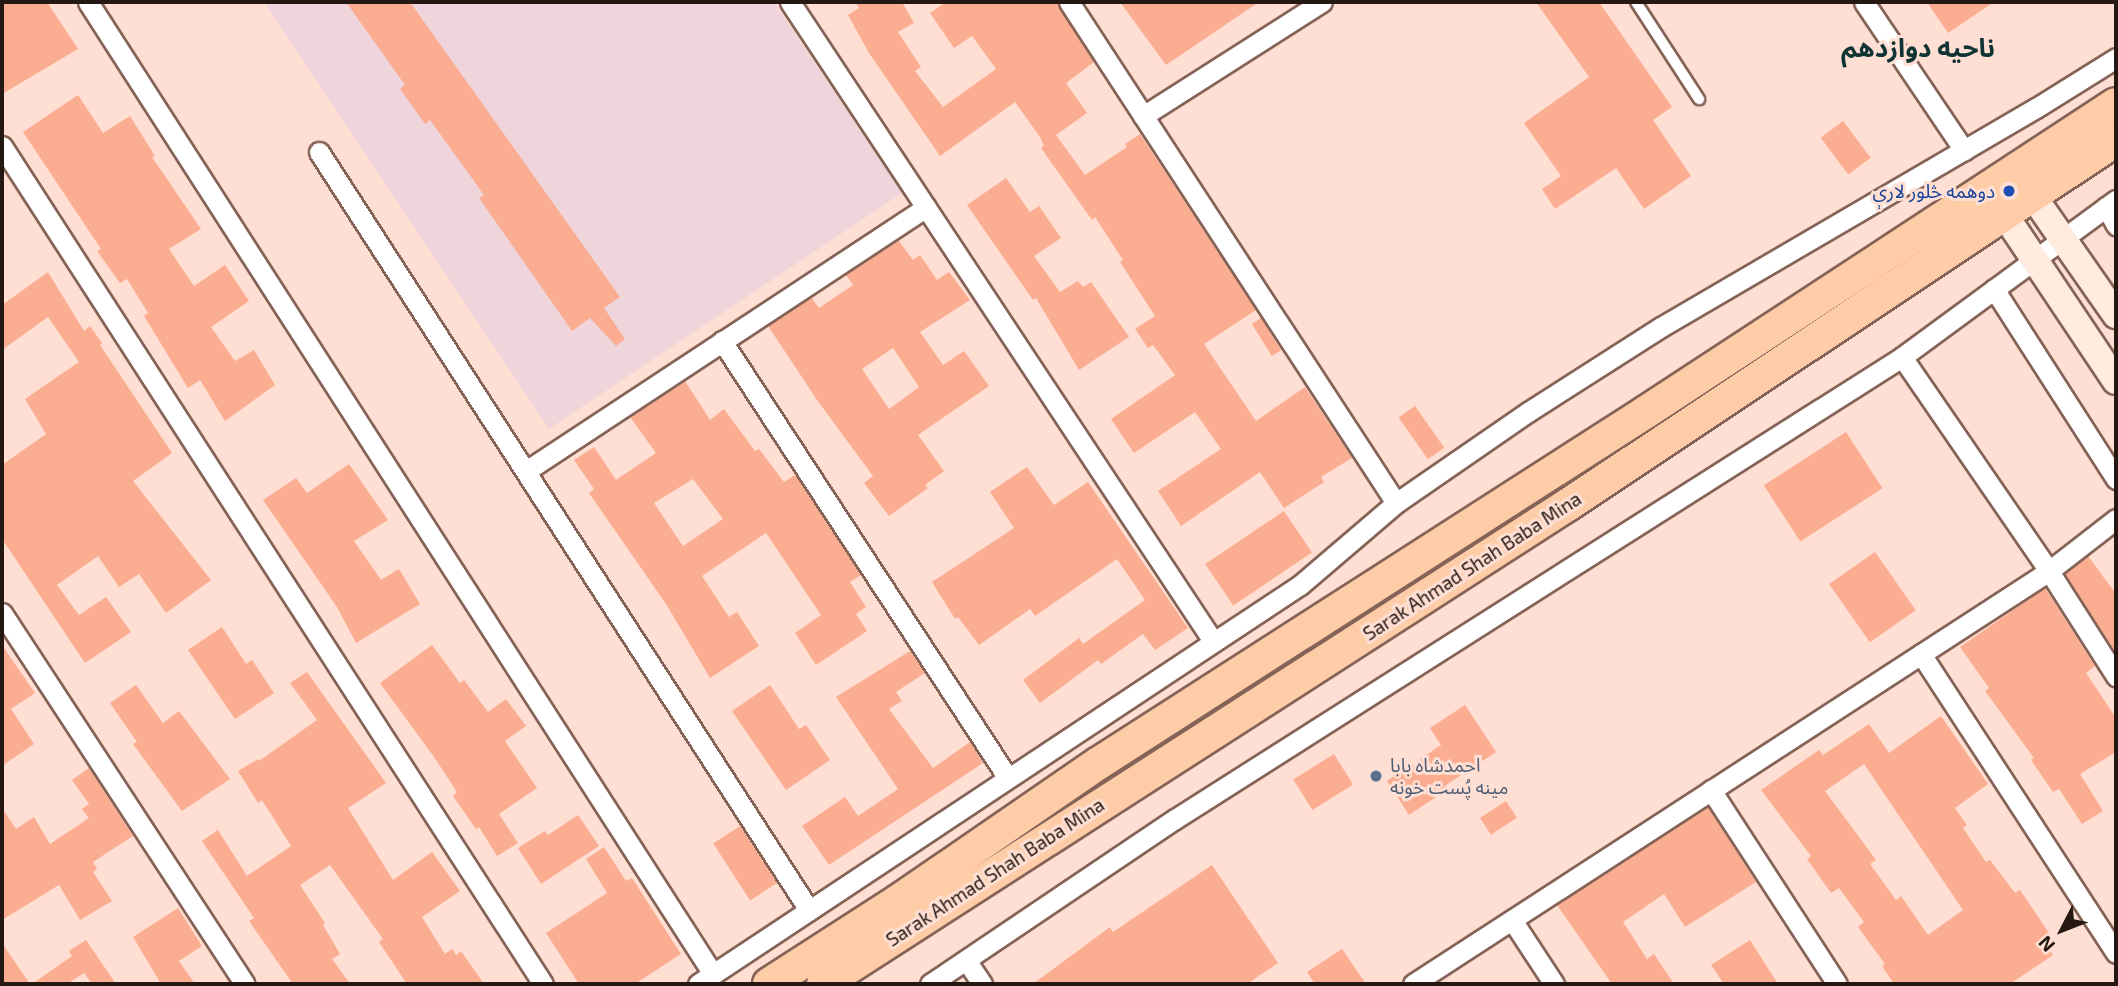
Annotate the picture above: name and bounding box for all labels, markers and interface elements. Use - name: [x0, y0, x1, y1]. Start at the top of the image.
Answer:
- district label: ناحیه دوازدهم: [1841, 31, 1995, 63]
- place label: دوهمه څلور لارې: [1873, 180, 1995, 202]
- marker: دوهمه څلور لارې: [2001, 183, 2017, 199]
- street label: Sarak Ahmad Shah Baba Mina: [1358, 487, 1586, 645]
- place label: احمدشاه بابا مینه پُست خونه: [1390, 754, 1508, 798]
- marker: احمدشاه بابا مینه پُست خونه: [1368, 768, 1384, 784]
- street label: Sarak Ahmad Shah Baba Mina: [881, 793, 1109, 951]
- north arrow: [2027, 895, 2097, 965]
- text: N: [2033, 932, 2059, 957]

